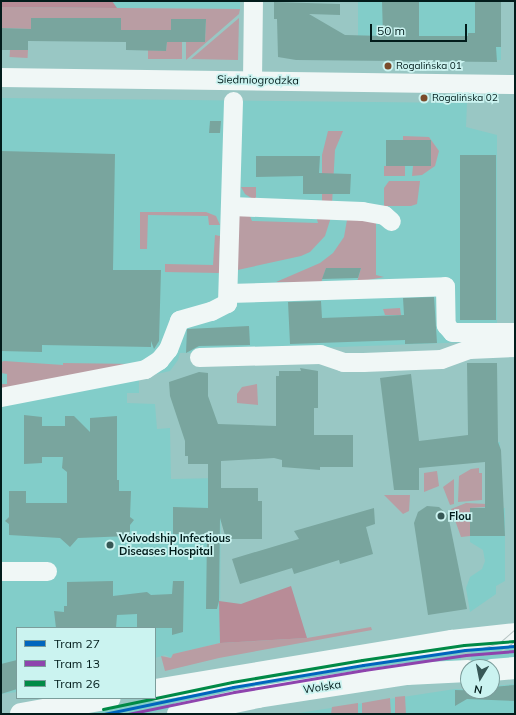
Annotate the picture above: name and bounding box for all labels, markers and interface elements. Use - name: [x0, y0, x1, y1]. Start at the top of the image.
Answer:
- scale bar: [372, 16, 469, 42]
- text: 50 m: [377, 23, 405, 38]
- place label: Rogalińska 01: [396, 60, 462, 72]
- marker: Rogalińska 01: [383, 61, 393, 71]
- street label: Siedmiogrodzka: [217, 73, 299, 87]
- place label: Rogalińska 02: [432, 92, 498, 104]
- marker: Rogalińska 02: [419, 93, 429, 103]
- place label: Flou: [449, 509, 471, 523]
- marker: Flou: [436, 511, 446, 521]
- place label: Voivodship Infectious Diseases Hospital: [119, 532, 231, 558]
- marker: Voivodship Infectious Diseases Hospital: [104, 539, 116, 551]
- legend: [16, 627, 156, 699]
- text: Tram 27: [54, 636, 100, 651]
- text: Tram 13: [54, 656, 100, 671]
- north arrow: [460, 659, 500, 699]
- text: Tram 26: [54, 676, 100, 691]
- street label: Wolska: [302, 677, 342, 697]
- text: N: [473, 682, 483, 697]

